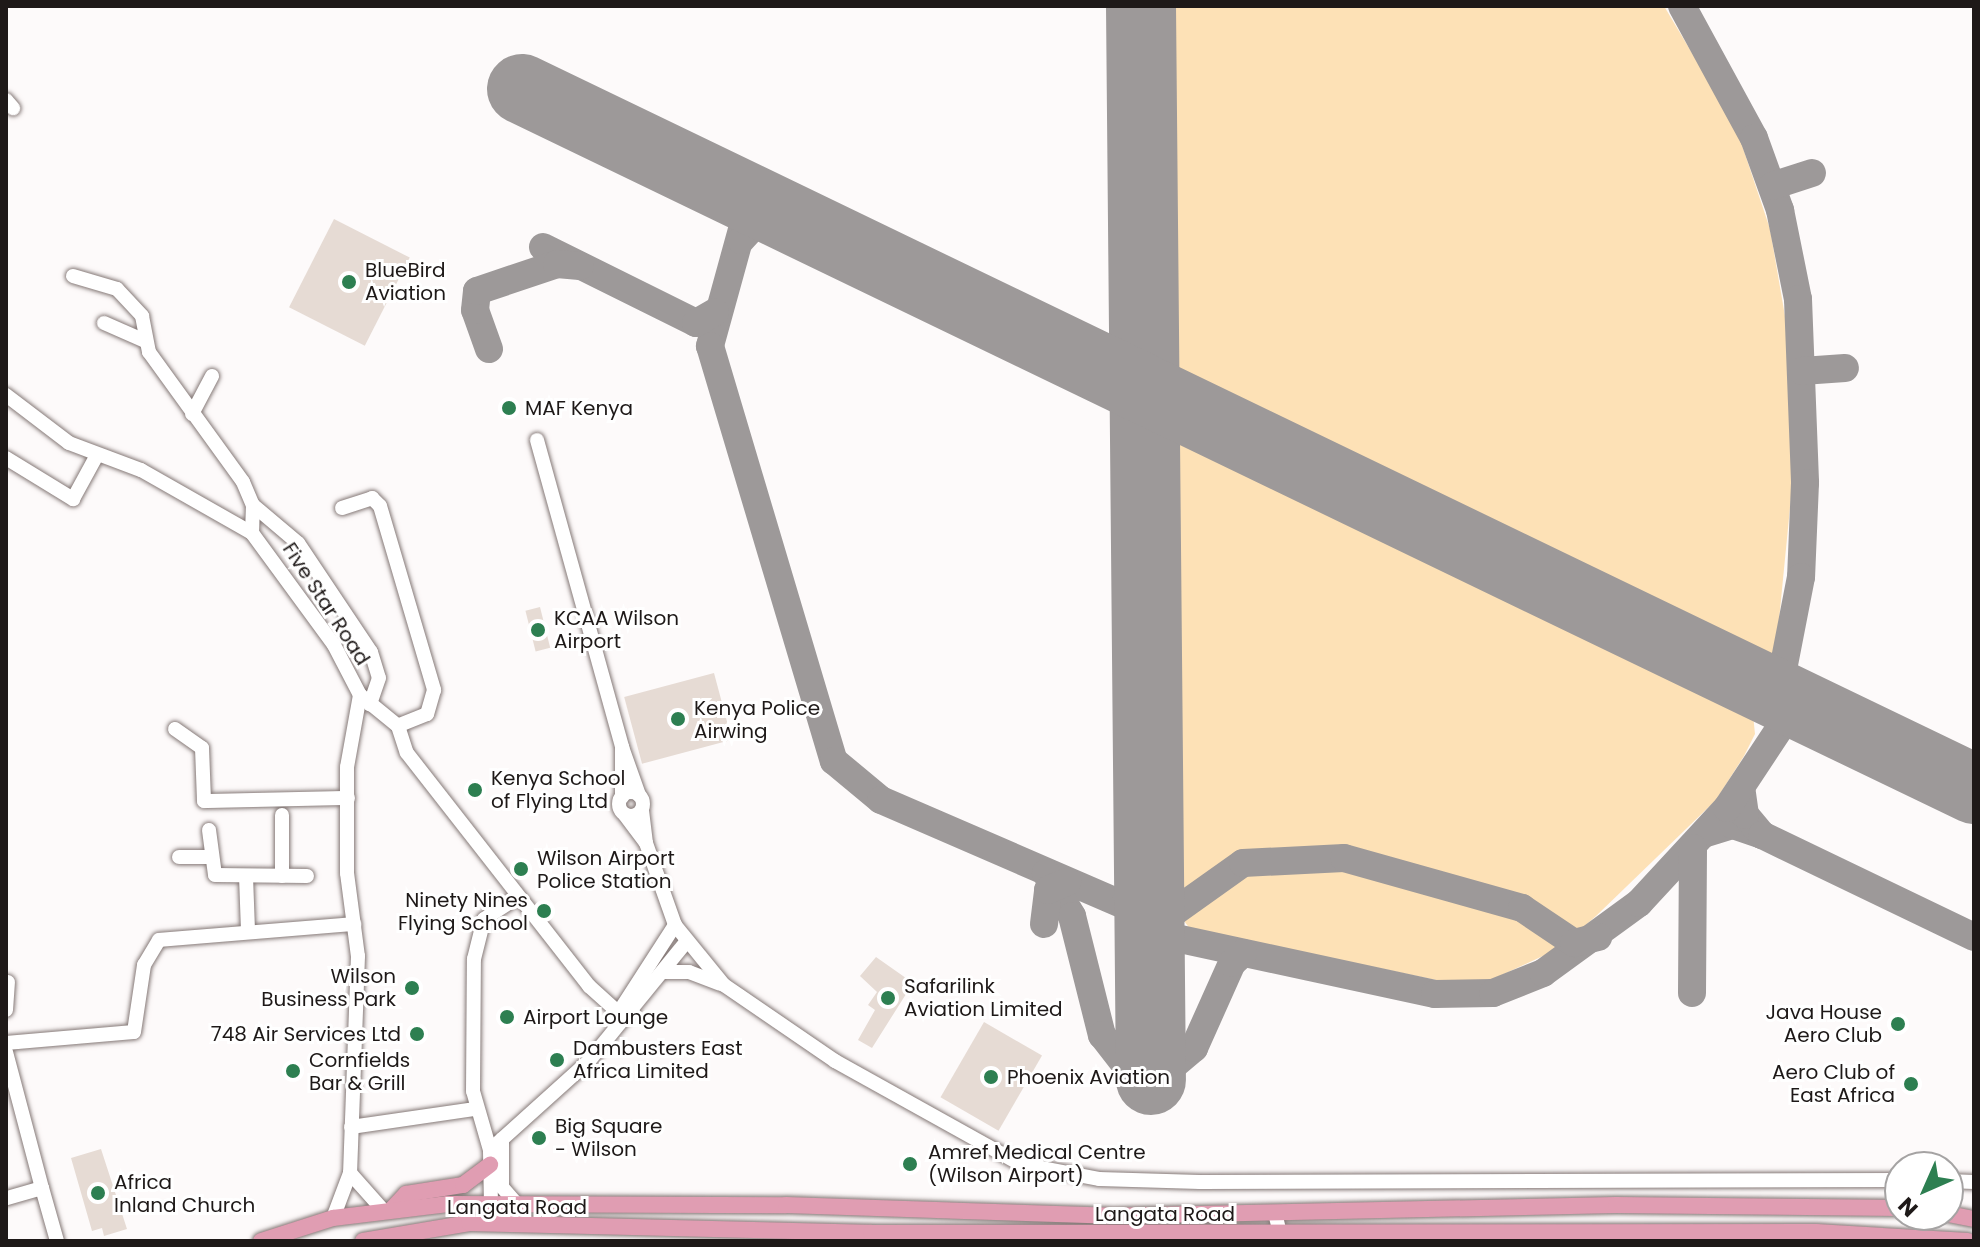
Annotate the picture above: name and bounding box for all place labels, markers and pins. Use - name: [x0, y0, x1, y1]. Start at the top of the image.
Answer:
- place label: BlueBird Aviation: [365, 258, 446, 305]
- marker: BlueBird Aviation: [340, 273, 358, 291]
- place label: MAF Kenya: [525, 396, 633, 420]
- marker: MAF Kenya: [500, 399, 518, 417]
- place label: KCAA Wilson Airport: [554, 606, 679, 653]
- marker: KCAA Wilson Airport: [529, 621, 547, 639]
- place label: Kenya Police Airwing: [694, 696, 820, 743]
- marker: Kenya Police Airwing: [669, 710, 687, 728]
- place label: Kenya School of Flying Ltd: [491, 766, 625, 813]
- marker: Kenya School of Flying Ltd: [466, 781, 484, 799]
- place label: Wilson Airport Police Station: [537, 846, 675, 893]
- marker: Wilson Airport Police Station: [512, 860, 530, 878]
- place label: Ninety Nines Flying School: [398, 888, 528, 935]
- marker: Ninety Nines Flying School: [535, 902, 553, 920]
- place label: Wilson Business Park: [261, 964, 396, 1011]
- place label: Safarilink Aviation Limited: [904, 974, 1063, 1021]
- marker: Wilson Business Park: [403, 979, 421, 997]
- marker: Safarilink Aviation Limited: [879, 989, 897, 1007]
- place label: Java House Aero Club: [1766, 1000, 1882, 1047]
- place label: Airport Lounge: [523, 1005, 668, 1029]
- marker: Airport Lounge: [498, 1008, 516, 1026]
- marker: Java House Aero Club: [1889, 1015, 1907, 1033]
- place label: 748 Air Services Ltd: [211, 1022, 401, 1046]
- marker: 748 Air Services Ltd: [408, 1025, 426, 1043]
- place label: Dambusters East Africa Limited: [573, 1036, 742, 1083]
- place label: Cornfields Bar & Grill: [309, 1048, 410, 1095]
- marker: Dambusters East Africa Limited: [548, 1051, 566, 1069]
- place label: Aero Club of East Africa: [1772, 1060, 1895, 1107]
- marker: Cornfields Bar & Grill: [284, 1062, 302, 1080]
- place label: Phoenix Aviation: [1007, 1065, 1170, 1089]
- marker: Phoenix Aviation: [982, 1068, 1000, 1086]
- marker: Aero Club of East Africa: [1902, 1075, 1920, 1093]
- place label: Big Square - Wilson: [555, 1114, 662, 1161]
- marker: Big Square - Wilson: [530, 1129, 548, 1147]
- place label: Amref Medical Centre (Wilson Airport): [928, 1140, 1146, 1187]
- marker: Amref Medical Centre (Wilson Airport): [899, 1153, 921, 1175]
- place label: Africa Inland Church: [114, 1170, 255, 1217]
- marker: Africa Inland Church: [89, 1184, 107, 1202]

